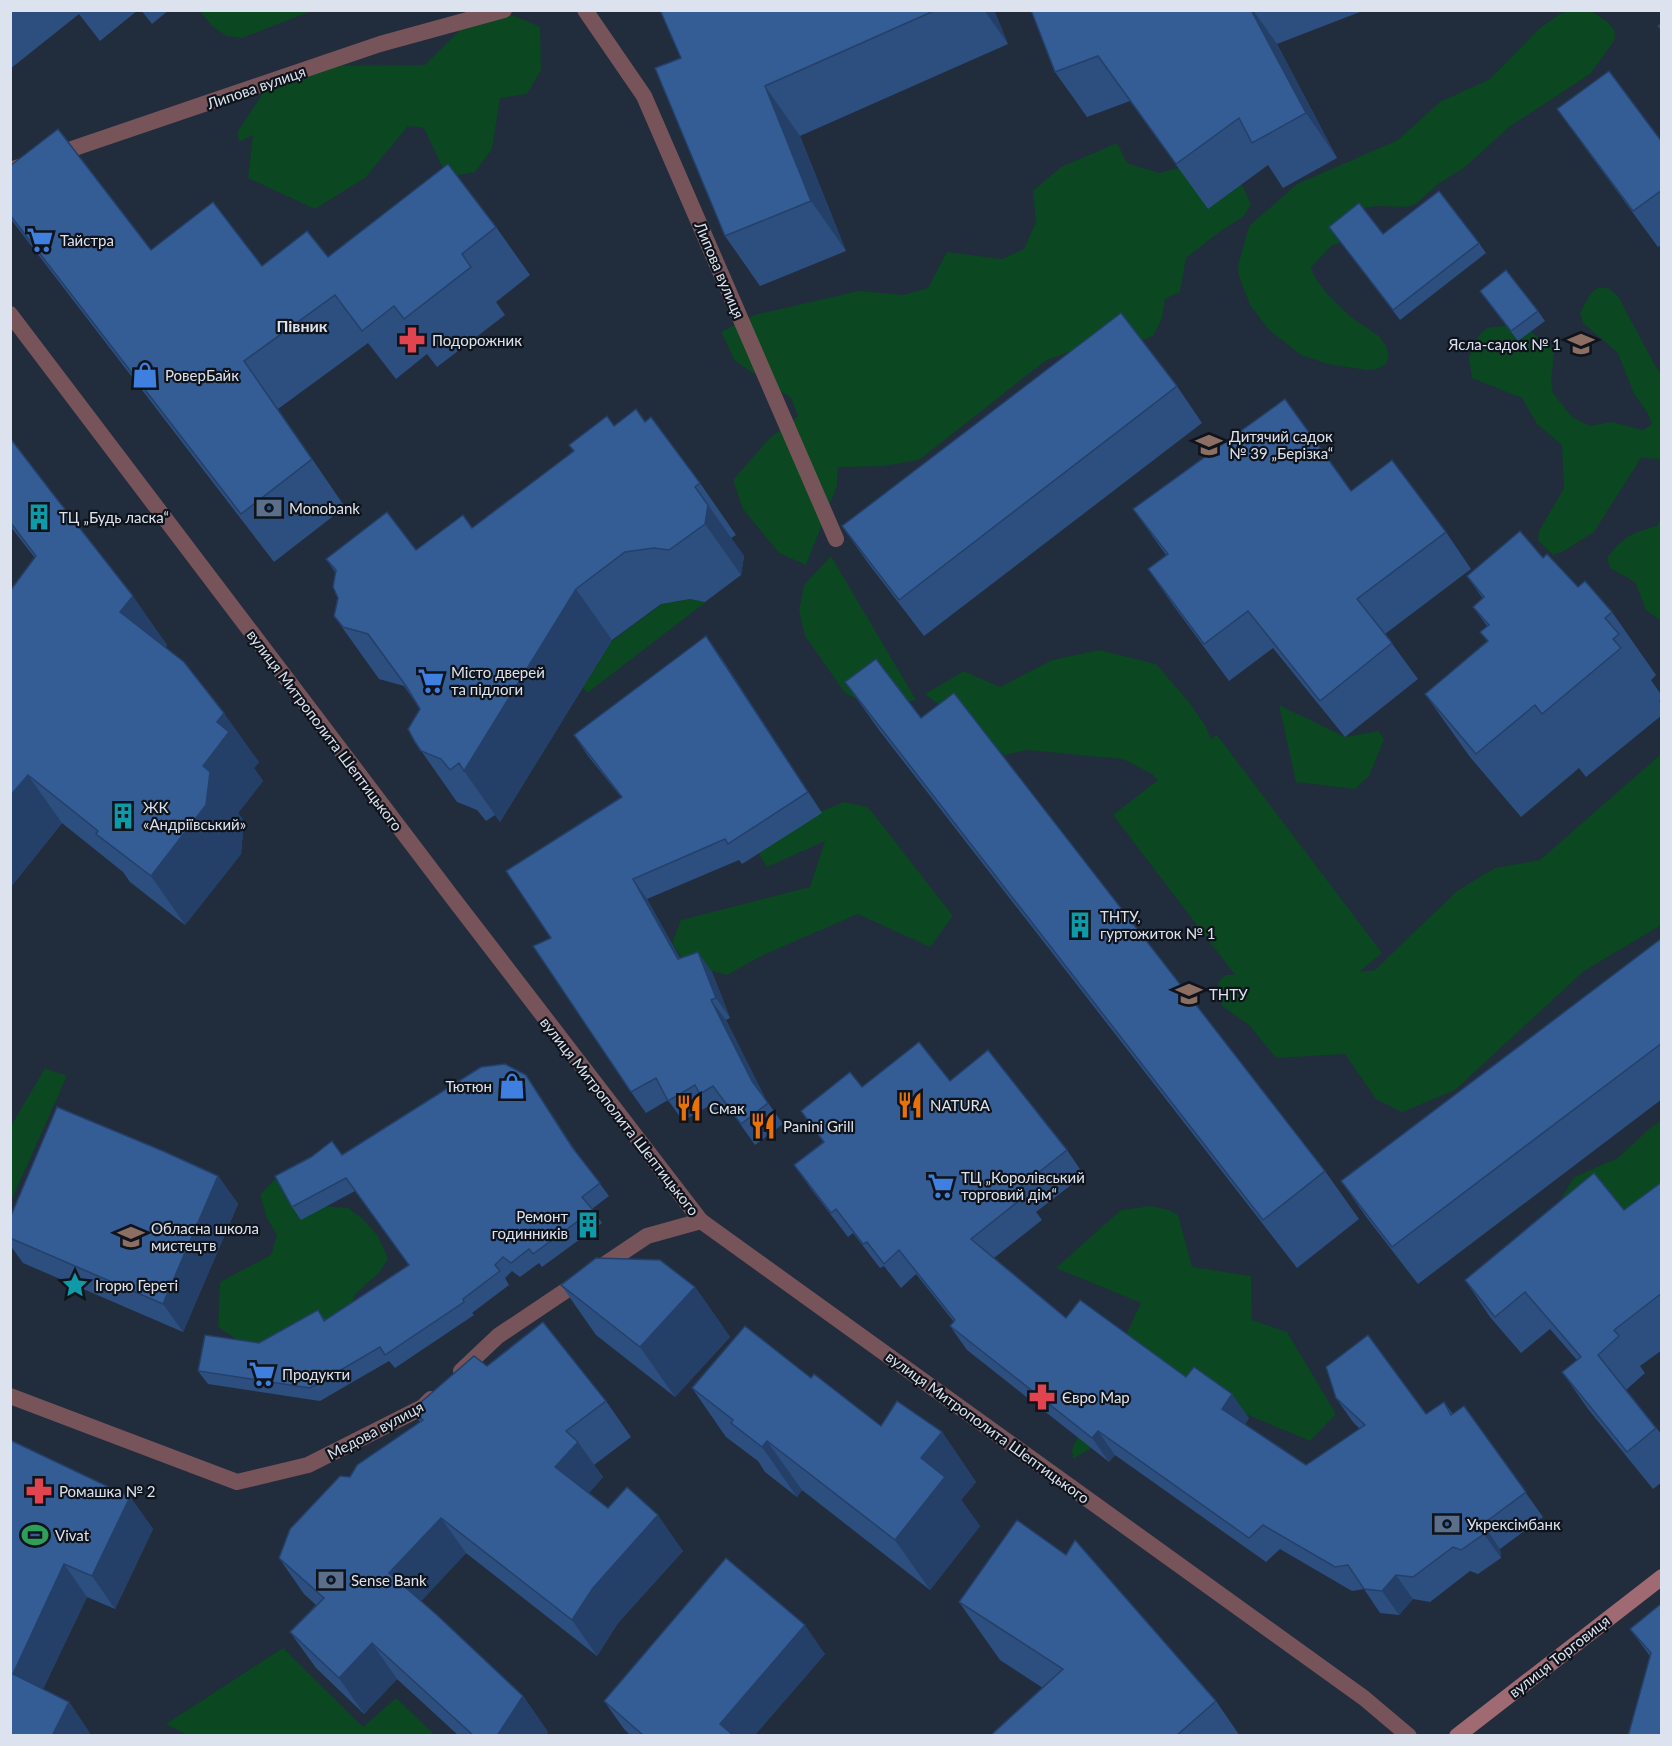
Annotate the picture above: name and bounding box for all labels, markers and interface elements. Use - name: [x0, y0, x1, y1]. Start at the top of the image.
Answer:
- street label: Липова вулиця: [203, 62, 308, 113]
- street label: Липова вулиця: [691, 218, 748, 321]
- supermarket icon: Тайстра: [25, 225, 55, 255]
- place label: Тайстра: [60, 231, 114, 249]
- district label: Півник: [276, 316, 328, 335]
- pharmacy icon: Подорожник: [397, 325, 427, 355]
- school or university icon: Ясла-садок № 1: [1566, 329, 1596, 359]
- place label: Подорожник: [432, 331, 522, 349]
- place label: Ясла-садок № 1: [1448, 335, 1561, 353]
- shop icon: РоверБайк: [130, 360, 160, 390]
- place label: РоверБайк: [165, 366, 239, 384]
- place label: Дитячий садок № 39 „Берізка“: [1229, 427, 1333, 462]
- school or university icon: Дитячий садок № 39 „Берізка“: [1194, 430, 1224, 460]
- bank icon: Monobank: [254, 493, 284, 523]
- place label: Monobank: [289, 499, 360, 517]
- building icon: ТЦ „Будь ласка“: [24, 502, 54, 532]
- place label: ТЦ „Будь ласка“: [59, 508, 169, 526]
- street label: вулиця Митрополита Шептицького: [244, 626, 406, 834]
- place label: Місто дверей та підлоги: [451, 663, 545, 698]
- supermarket icon: Місто дверей та підлоги: [416, 666, 446, 696]
- place label: ЖК «Андріївський»: [143, 798, 246, 833]
- building icon: ЖК «Андріївський»: [108, 801, 138, 831]
- place label: ТНТУ, гуртожиток № 1: [1100, 907, 1215, 942]
- building icon: ТНТУ, гуртожиток № 1: [1065, 910, 1095, 940]
- school or university icon: ТНТУ: [1174, 979, 1204, 1009]
- place label: ТНТУ: [1209, 985, 1248, 1003]
- street label: вулиця Митрополита Шептицького: [537, 1013, 703, 1219]
- shop icon: Тютюн: [497, 1071, 527, 1101]
- place label: Тютюн: [446, 1077, 492, 1095]
- restaurant icon: NATURA: [895, 1090, 925, 1120]
- restaurant icon: Смак: [674, 1093, 704, 1123]
- place label: NATURA: [930, 1096, 991, 1114]
- place label: Смак: [709, 1099, 745, 1117]
- restaurant icon: Panini Grill: [748, 1111, 778, 1141]
- place label: Panini Grill: [783, 1117, 854, 1135]
- place label: ТЦ „Королівський торговий дім“: [961, 1168, 1085, 1203]
- supermarket icon: ТЦ „Королівський торговий дім“: [926, 1171, 956, 1201]
- place label: Ремонт годинників: [492, 1207, 568, 1242]
- building icon: Ремонт годинників: [573, 1210, 603, 1240]
- place label: Обласна школа мистецтв: [151, 1219, 259, 1254]
- school or university icon: Обласна школа мистецтв: [116, 1222, 146, 1252]
- place icon: Ігорю Гереті: [60, 1270, 90, 1300]
- place label: Ігорю Гереті: [95, 1276, 178, 1294]
- street label: вулиця Митрополита Шептицького: [883, 1347, 1093, 1507]
- supermarket icon: Продукти: [247, 1359, 277, 1389]
- place label: Продукти: [282, 1365, 350, 1383]
- pharmacy icon: Євро Мар: [1027, 1382, 1057, 1412]
- place label: Євро Мар: [1062, 1388, 1130, 1406]
- street label: Медова вулиця: [324, 1397, 426, 1463]
- pharmacy icon: Ромашка № 2: [24, 1476, 54, 1506]
- place label: Ромашка № 2: [59, 1482, 155, 1500]
- bank icon: Укрексімбанк: [1432, 1509, 1462, 1539]
- place label: Укрексімбанк: [1467, 1515, 1561, 1533]
- sports icon: Vivat: [20, 1520, 50, 1550]
- place label: Vivat: [55, 1526, 90, 1544]
- bank icon: Sense Bank: [316, 1565, 346, 1595]
- place label: Sense Bank: [351, 1571, 427, 1589]
- street label: вулиця Торговиця: [1505, 1611, 1613, 1701]

